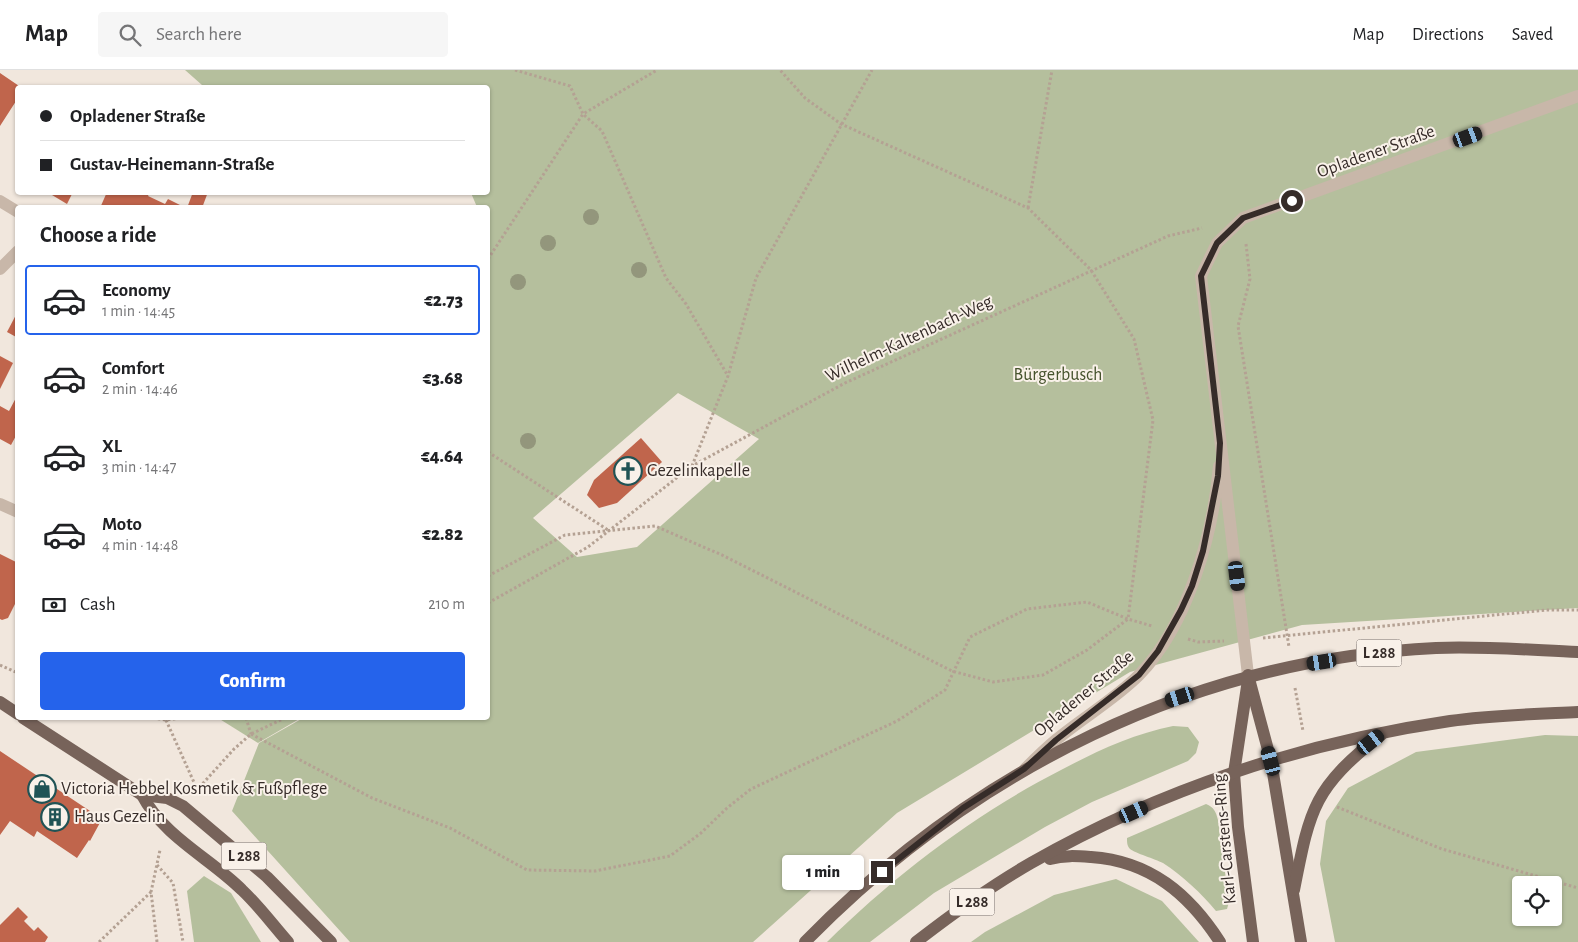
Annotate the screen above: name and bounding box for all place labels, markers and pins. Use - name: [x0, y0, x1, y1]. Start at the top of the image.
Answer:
- church icon: Gezelinkapelle: [613, 456, 643, 486]
- place label: Gezelinkapelle: [647, 462, 750, 480]
- shop icon: Victoria Hebbel Kosmetik & Fußpflege: [27, 774, 57, 804]
- place label: Victoria Hebbel Kosmetik & Fußpflege: [61, 780, 327, 798]
- building icon: Haus Gezelin: [40, 802, 70, 832]
- place label: Haus Gezelin: [74, 808, 165, 826]

